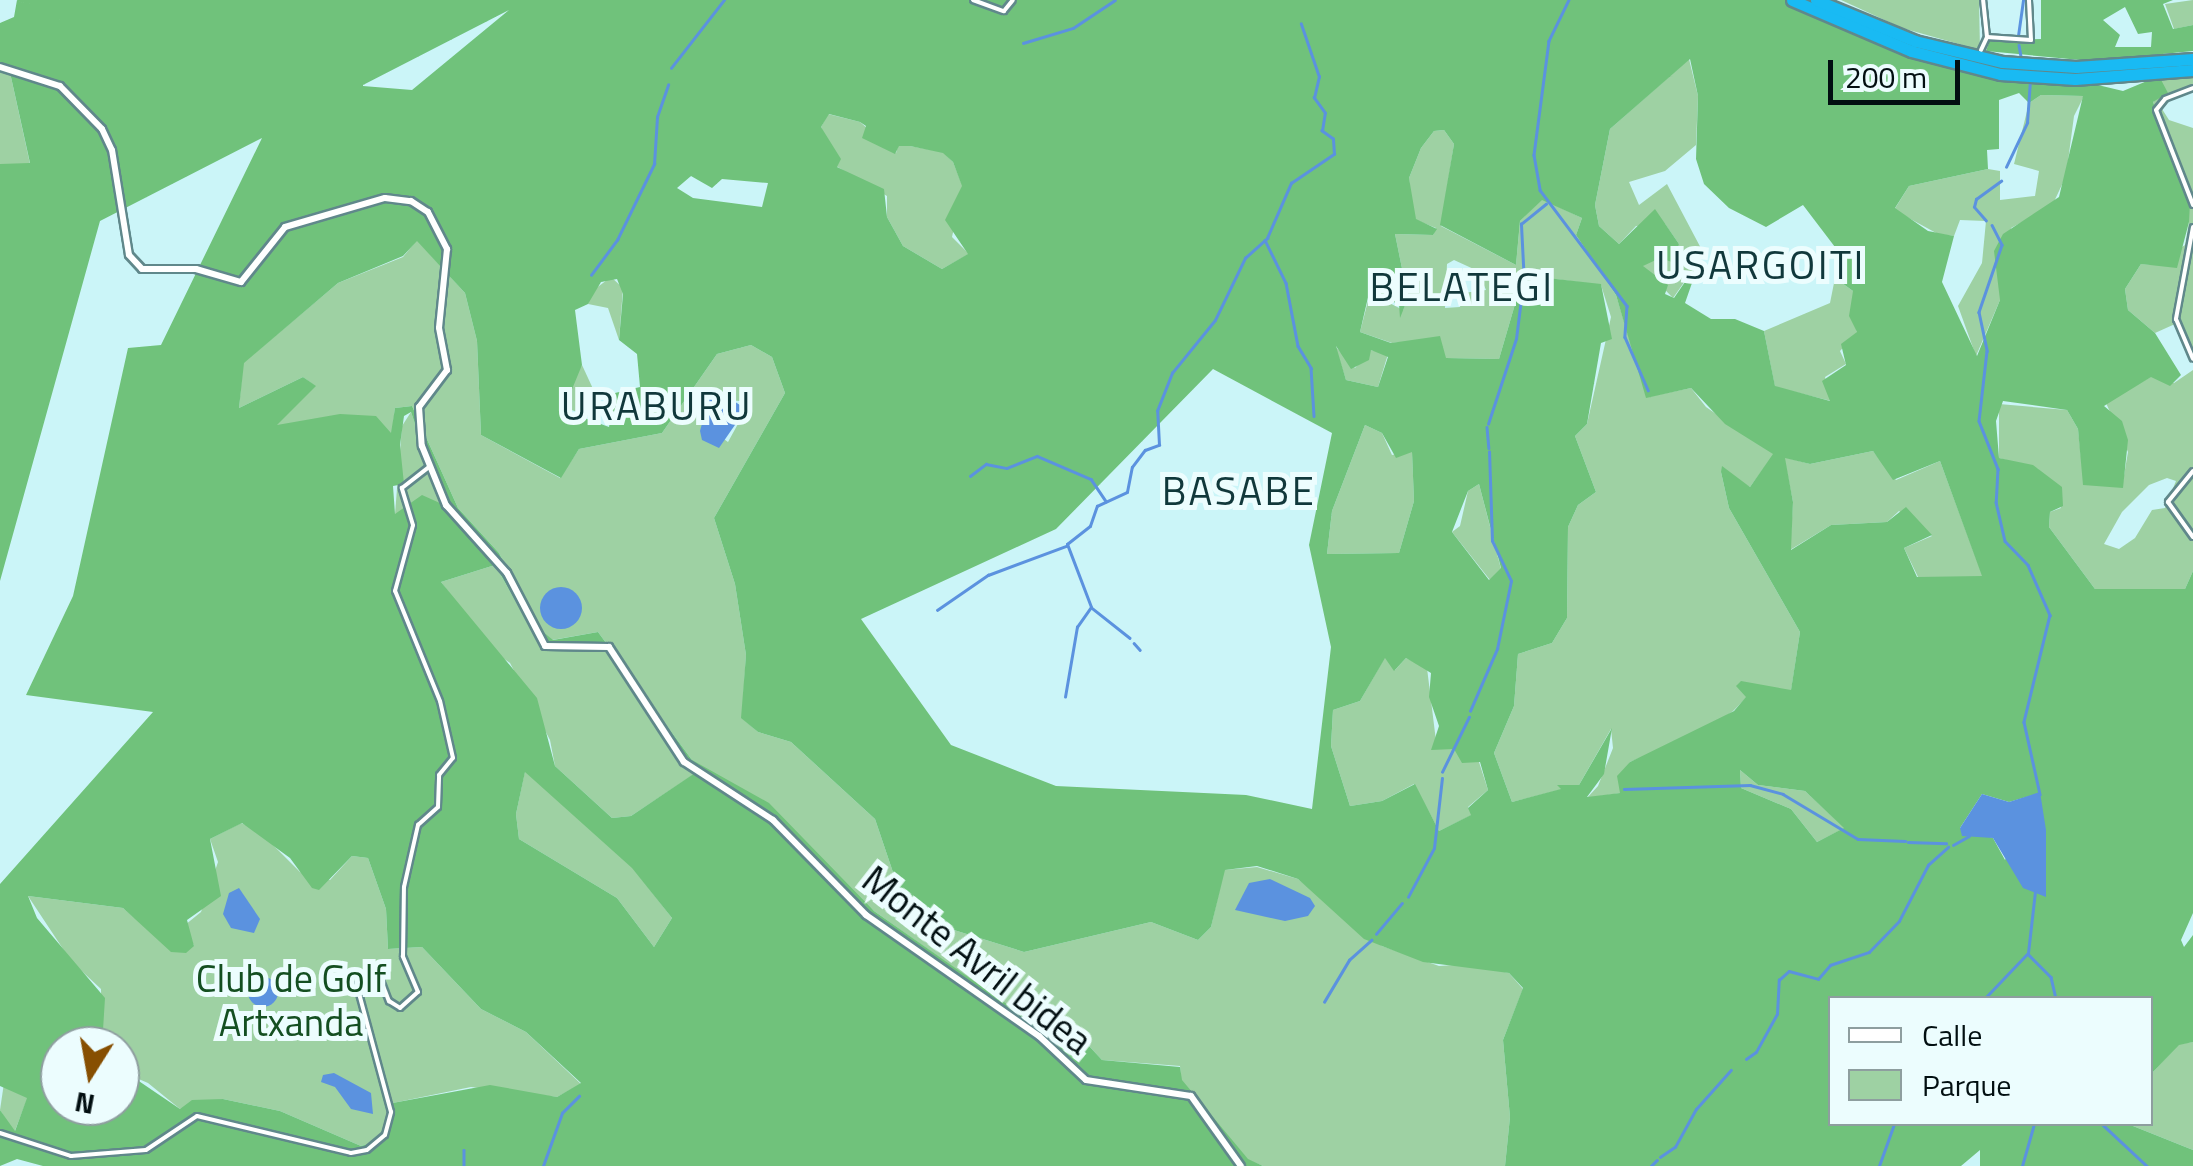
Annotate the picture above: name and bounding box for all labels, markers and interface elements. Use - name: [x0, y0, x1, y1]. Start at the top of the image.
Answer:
- scale bar: [1833, 40, 1966, 102]
- text: 200 m: [1845, 54, 1927, 100]
- district label: USARGOITI: [1656, 241, 1866, 289]
- district label: BELATEGI: [1369, 263, 1555, 311]
- district label: URABURU: [561, 382, 753, 430]
- district label: BASABE: [1162, 467, 1316, 515]
- street label: Monte Avril bidea: [853, 856, 1101, 1064]
- park label: Club de Golf Artxanda: [196, 956, 386, 1046]
- legend: [1828, 996, 2153, 1126]
- text: Calle: [1922, 1012, 1982, 1058]
- north arrow: [40, 1026, 140, 1126]
- text: Parque: [1922, 1062, 2012, 1108]
- text: N: [71, 1081, 98, 1127]

